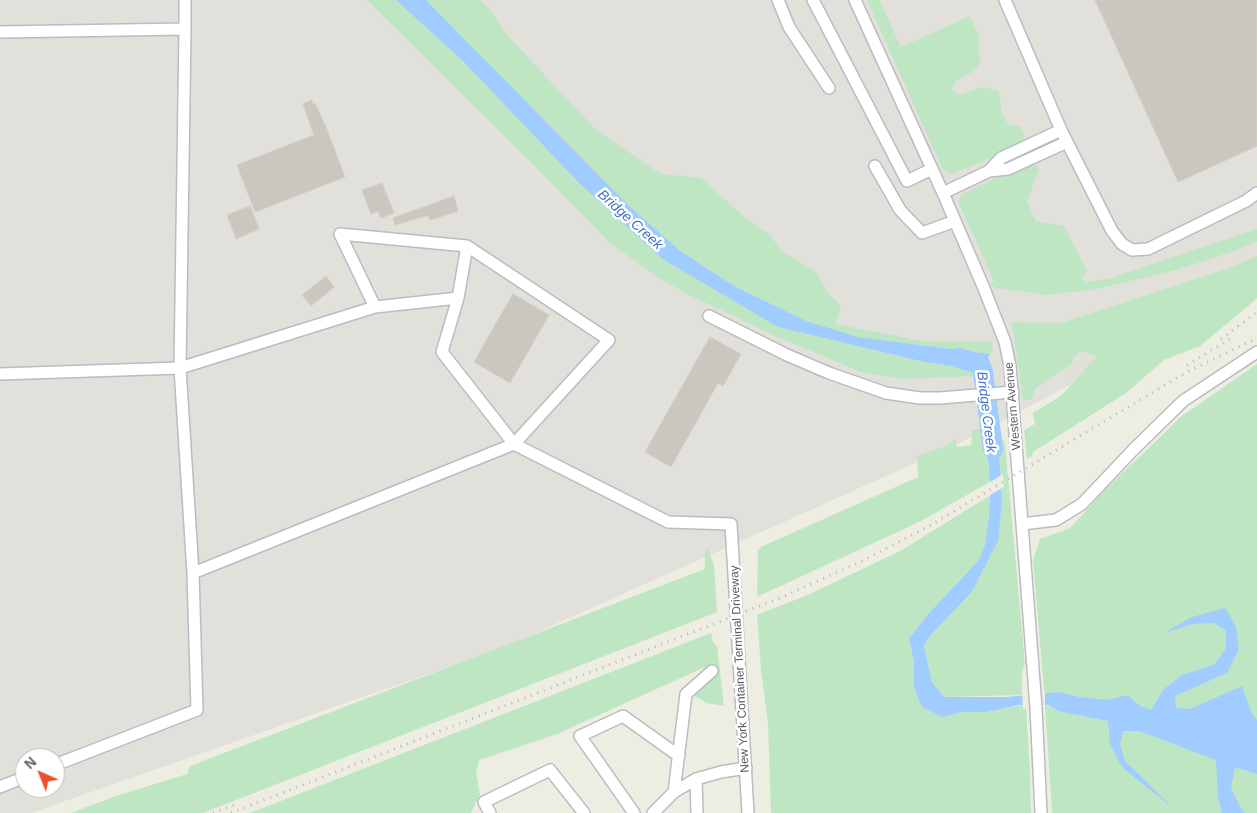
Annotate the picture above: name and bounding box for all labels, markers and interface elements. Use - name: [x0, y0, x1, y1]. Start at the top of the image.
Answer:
- water label: Bridge Creek: [594, 186, 666, 254]
- street label: Western Avenue: [1002, 361, 1024, 451]
- water label: Bridge Creek: [973, 370, 999, 454]
- street label: New York Container Terminal Driveway: [727, 565, 753, 773]
- north arrow: [15, 748, 65, 798]
- text: N: [21, 754, 39, 772]

